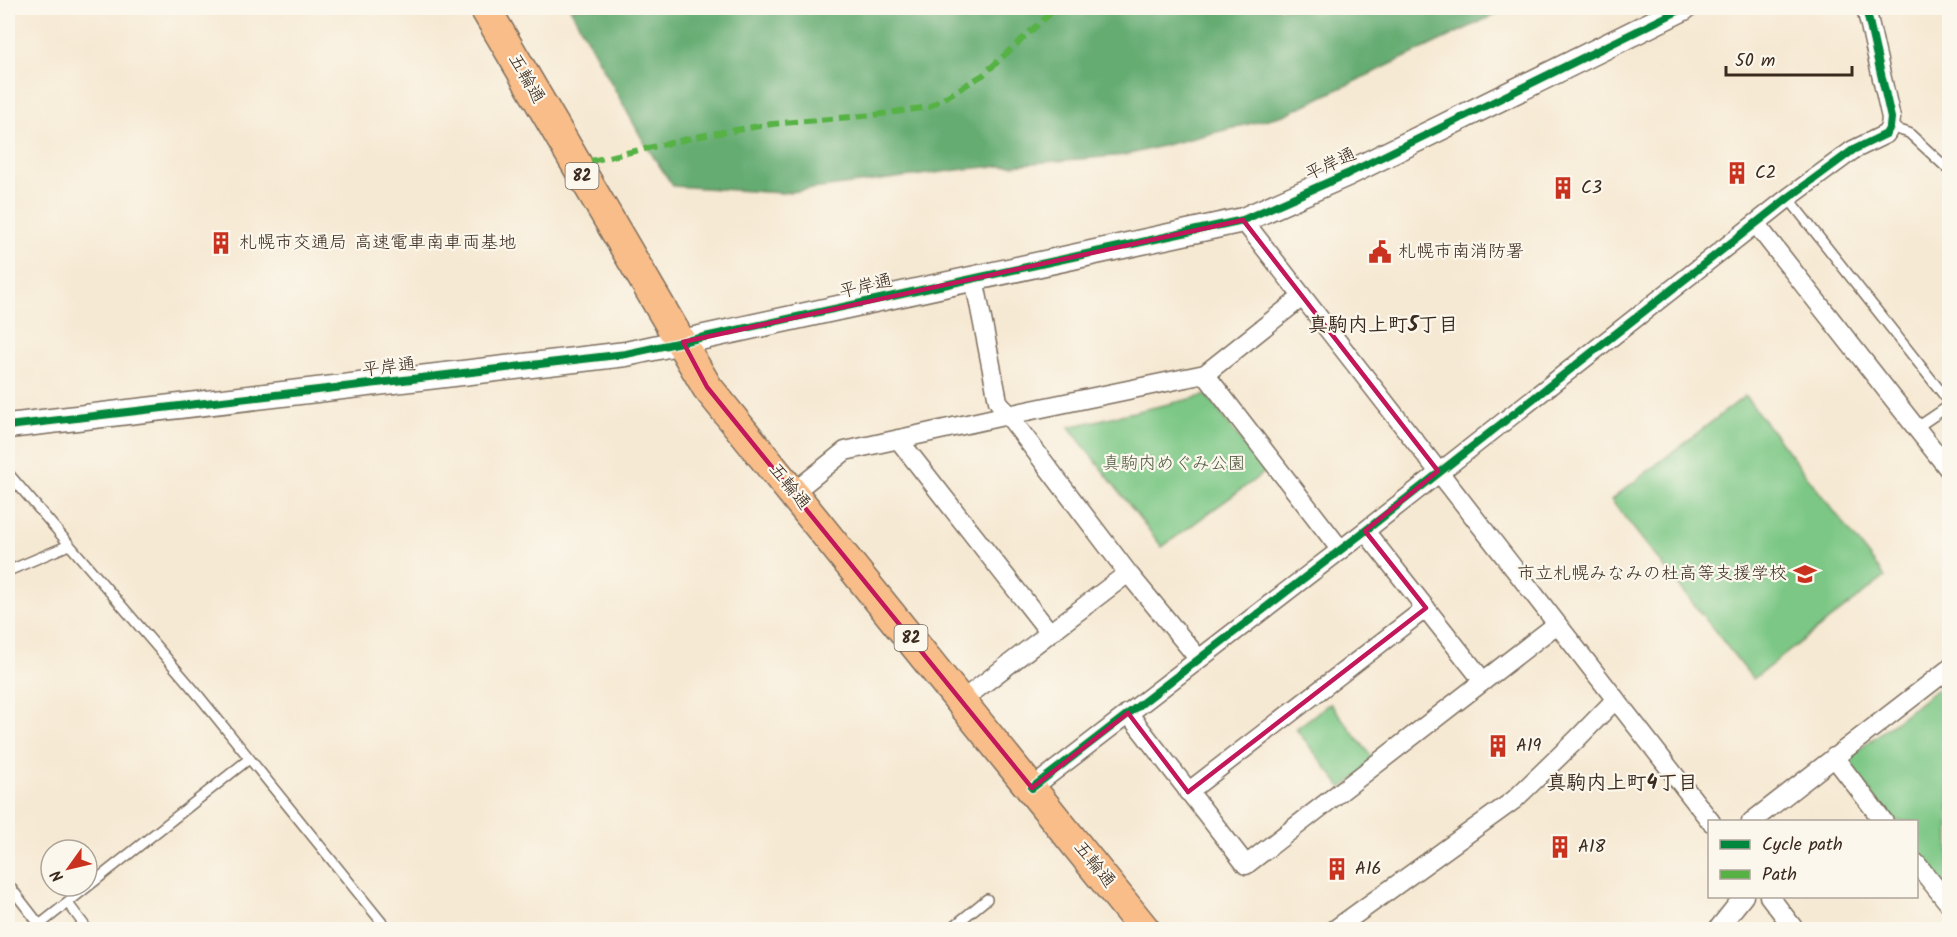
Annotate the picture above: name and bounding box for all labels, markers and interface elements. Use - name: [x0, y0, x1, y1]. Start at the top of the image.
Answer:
- scale bar: [1726, 39, 1852, 77]
- text: 50 m: [1735, 47, 1775, 76]
- street label: 五輪通: [500, 48, 552, 110]
- street label: 平岸通: [1300, 140, 1362, 190]
- place label: C2: [1755, 159, 1776, 188]
- building icon: C2: [1724, 160, 1750, 186]
- road number: 82: [566, 163, 598, 189]
- place label: C3: [1581, 174, 1602, 203]
- building icon: C3: [1550, 175, 1576, 201]
- place label: 札幌市交通局 高速電車南車両基地: [239, 229, 516, 258]
- building icon: 札幌市交通局 高速電車南車両基地: [208, 230, 234, 256]
- place label: 札幌市南消防署: [1398, 238, 1524, 267]
- public building icon: 札幌市南消防署: [1367, 239, 1393, 265]
- street label: 平岸通: [836, 267, 896, 307]
- district label: 真駒内上町5丁目: [1308, 310, 1458, 342]
- street label: 平岸通: [360, 350, 418, 386]
- park label: 真駒内めぐみ公園: [1102, 450, 1246, 479]
- street label: 五輪通: [761, 457, 817, 517]
- place label: 市立札幌みなみの杜高等支援学校: [1517, 560, 1787, 589]
- school or university icon: 市立札幌みなみの杜高等支援学校: [1792, 561, 1818, 587]
- road number: 82: [894, 625, 928, 651]
- place label: A19: [1516, 732, 1542, 761]
- building icon: A19: [1485, 733, 1511, 759]
- district label: 真駒内上町4丁目: [1547, 768, 1697, 800]
- legend: [1708, 820, 1918, 898]
- text: Cycle path: [1762, 831, 1843, 860]
- place label: A18: [1578, 833, 1606, 862]
- building icon: A18: [1547, 834, 1573, 860]
- street label: 五輪通: [1066, 835, 1122, 895]
- north arrow: [39, 838, 99, 898]
- place label: A16: [1355, 855, 1382, 884]
- building icon: A16: [1324, 856, 1350, 882]
- text: Path: [1762, 861, 1797, 890]
- text: N: [45, 864, 71, 887]

